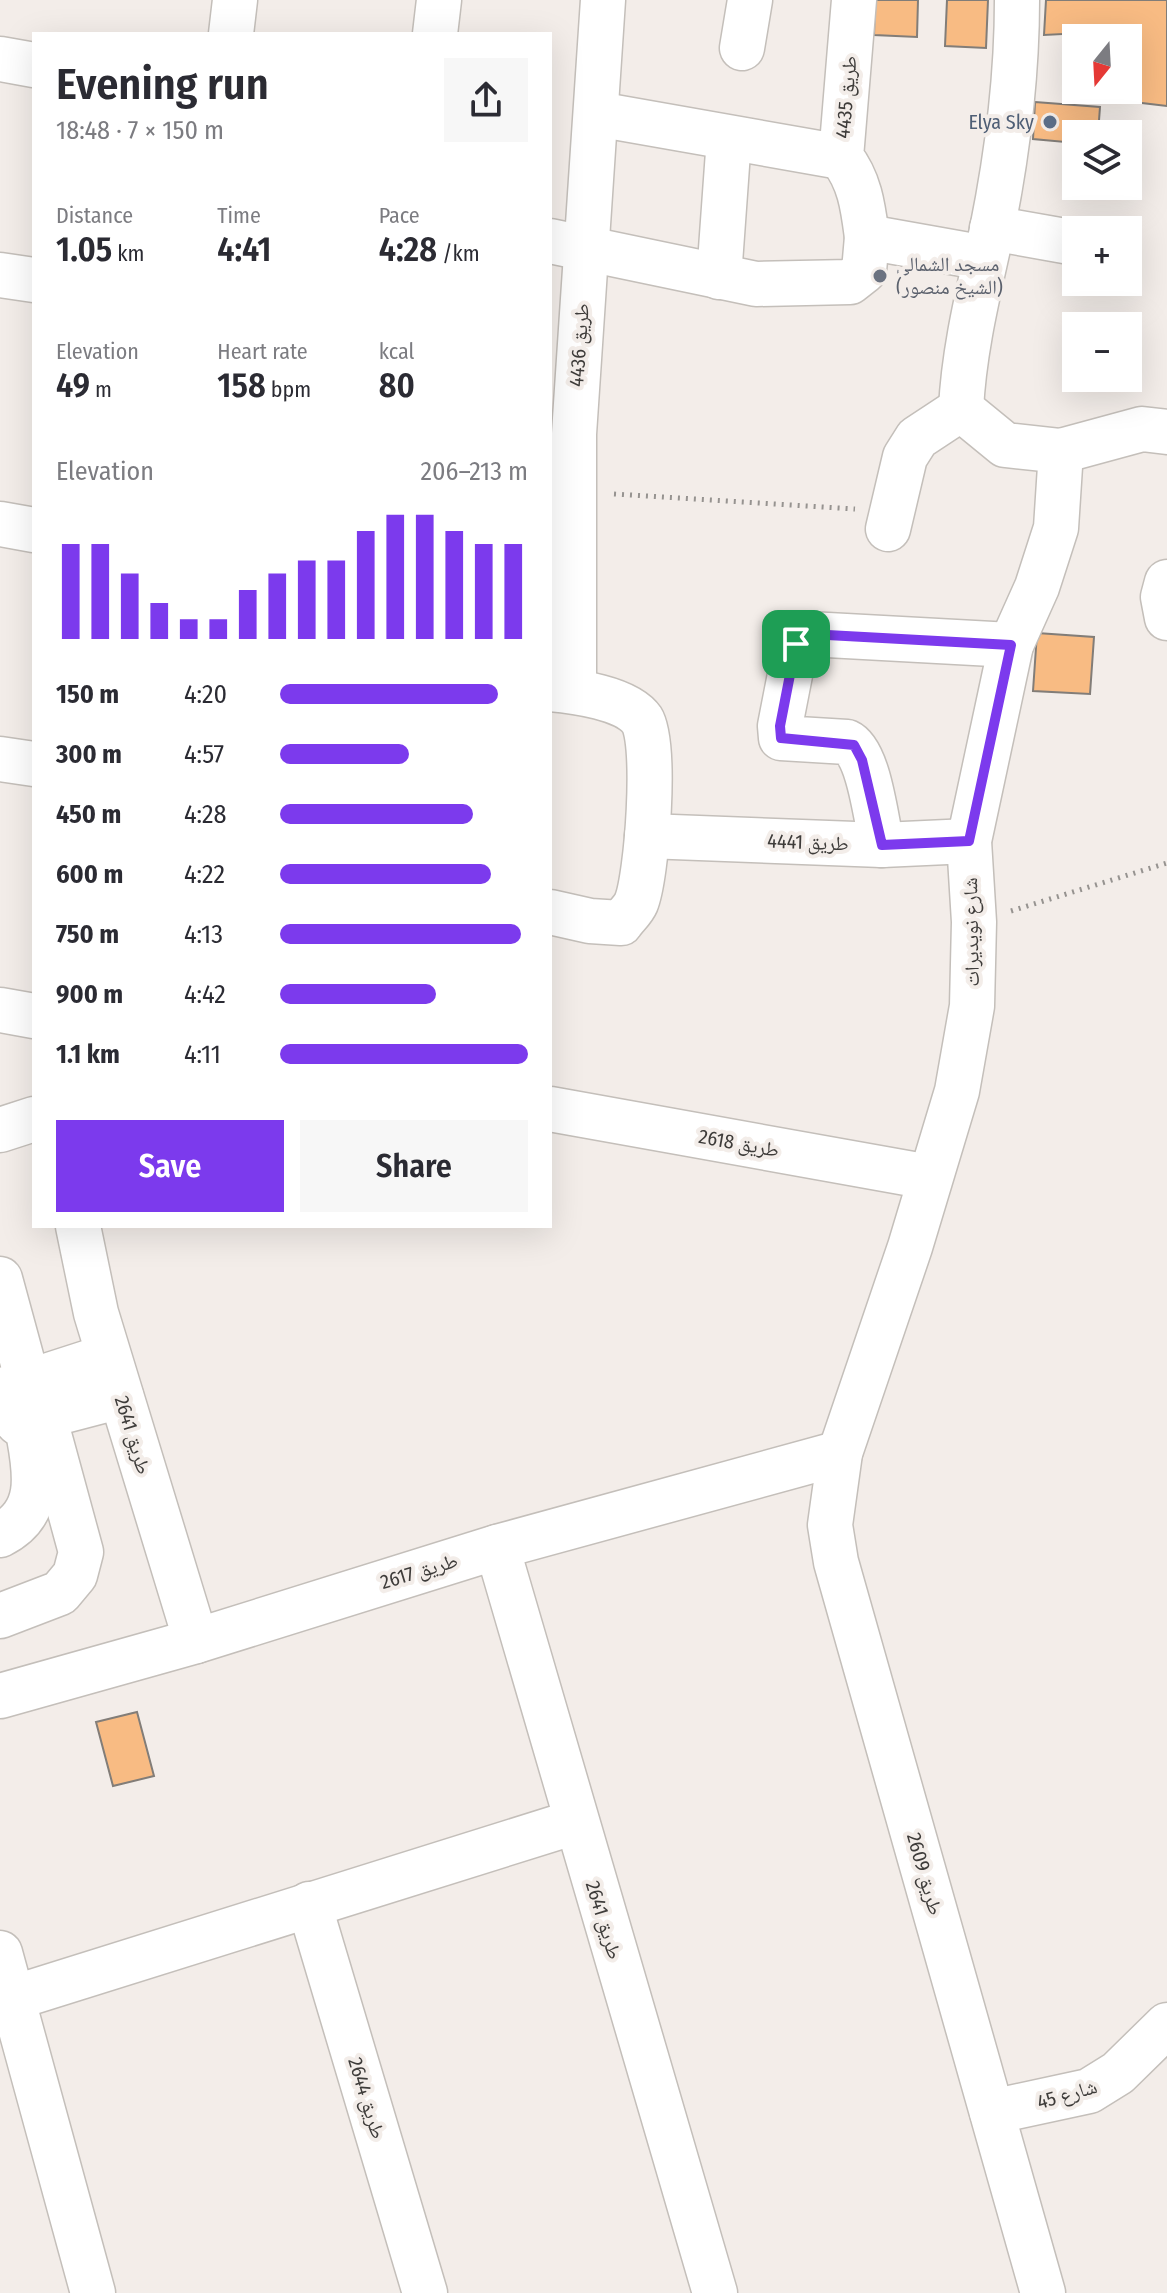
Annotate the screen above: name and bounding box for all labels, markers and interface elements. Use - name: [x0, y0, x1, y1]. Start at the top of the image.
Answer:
- north arrow: [1062, 24, 1142, 104]
- map controls: [1062, 24, 1142, 392]
- street label: طريق 4435: [830, 55, 862, 139]
- text: Evening run: [56, 58, 269, 111]
- button: share: [444, 58, 528, 142]
- place label: Elya Sky: [968, 110, 1034, 134]
- marker: Elya Sky: [1041, 113, 1059, 131]
- text: 18:48 · 7 × 150 m: [56, 115, 224, 146]
- button: layers: [1062, 120, 1142, 200]
- text: Distance: [56, 202, 133, 229]
- text: Time: [217, 202, 261, 229]
- text: Pace: [379, 202, 420, 229]
- button: +: [1062, 216, 1142, 296]
- text: 1.05: [56, 229, 112, 270]
- text: 4:41: [217, 229, 271, 270]
- text: 4:28: [379, 229, 437, 270]
- text: km: [112, 240, 145, 267]
- text: /km: [437, 240, 480, 267]
- place label: مسجد الشمالي (الشيخ منصور): [896, 252, 1003, 300]
- marker: مسجد الشمالي (الشيخ منصور): [871, 267, 889, 285]
- street label: طريق 4436: [564, 302, 594, 388]
- button: −: [1062, 312, 1142, 392]
- text: Elevation: [56, 338, 139, 365]
- text: Heart rate: [217, 338, 308, 365]
- text: kcal: [379, 338, 414, 365]
- text: 49: [56, 365, 90, 406]
- text: 158: [217, 365, 266, 406]
- text: 80: [379, 365, 415, 406]
- text: m: [90, 376, 112, 403]
- text: bpm: [266, 376, 311, 403]
- text: Elevation: [56, 456, 154, 487]
- text: 206–213 m: [421, 456, 528, 487]
- pin: [762, 610, 830, 678]
- icon: arrive: [774, 622, 818, 666]
- text: 150 m: [56, 679, 119, 710]
- text: 4:20: [184, 679, 227, 710]
- text: 300 m: [56, 739, 122, 770]
- text: 4:57: [184, 739, 224, 770]
- text: 450 m: [56, 799, 121, 830]
- text: 4:28: [184, 799, 227, 830]
- street label: طريق 4441: [767, 829, 849, 855]
- text: 600 m: [56, 859, 123, 890]
- text: 4:22: [184, 859, 225, 890]
- street label: شارع نويديرات: [958, 877, 985, 987]
- text: 750 m: [56, 919, 119, 950]
- text: 4:13: [184, 919, 223, 950]
- text: 900 m: [56, 979, 123, 1010]
- text: 4:42: [184, 979, 226, 1010]
- text: 1.1 km: [56, 1039, 120, 1070]
- text: 4:11: [184, 1039, 221, 1070]
- button: Save: [56, 1120, 284, 1212]
- button: Share: [300, 1120, 528, 1212]
- street label: طريق 2618: [697, 1124, 781, 1162]
- street label: طريق 2641: [110, 1393, 156, 1477]
- street label: طريق 2617: [378, 1548, 460, 1594]
- street label: طريق 2609: [902, 1830, 948, 1918]
- street label: طريق 2641: [581, 1878, 627, 1962]
- street label: طريق 2644: [343, 2054, 391, 2142]
- street label: شارع 45: [1034, 2074, 1100, 2115]

